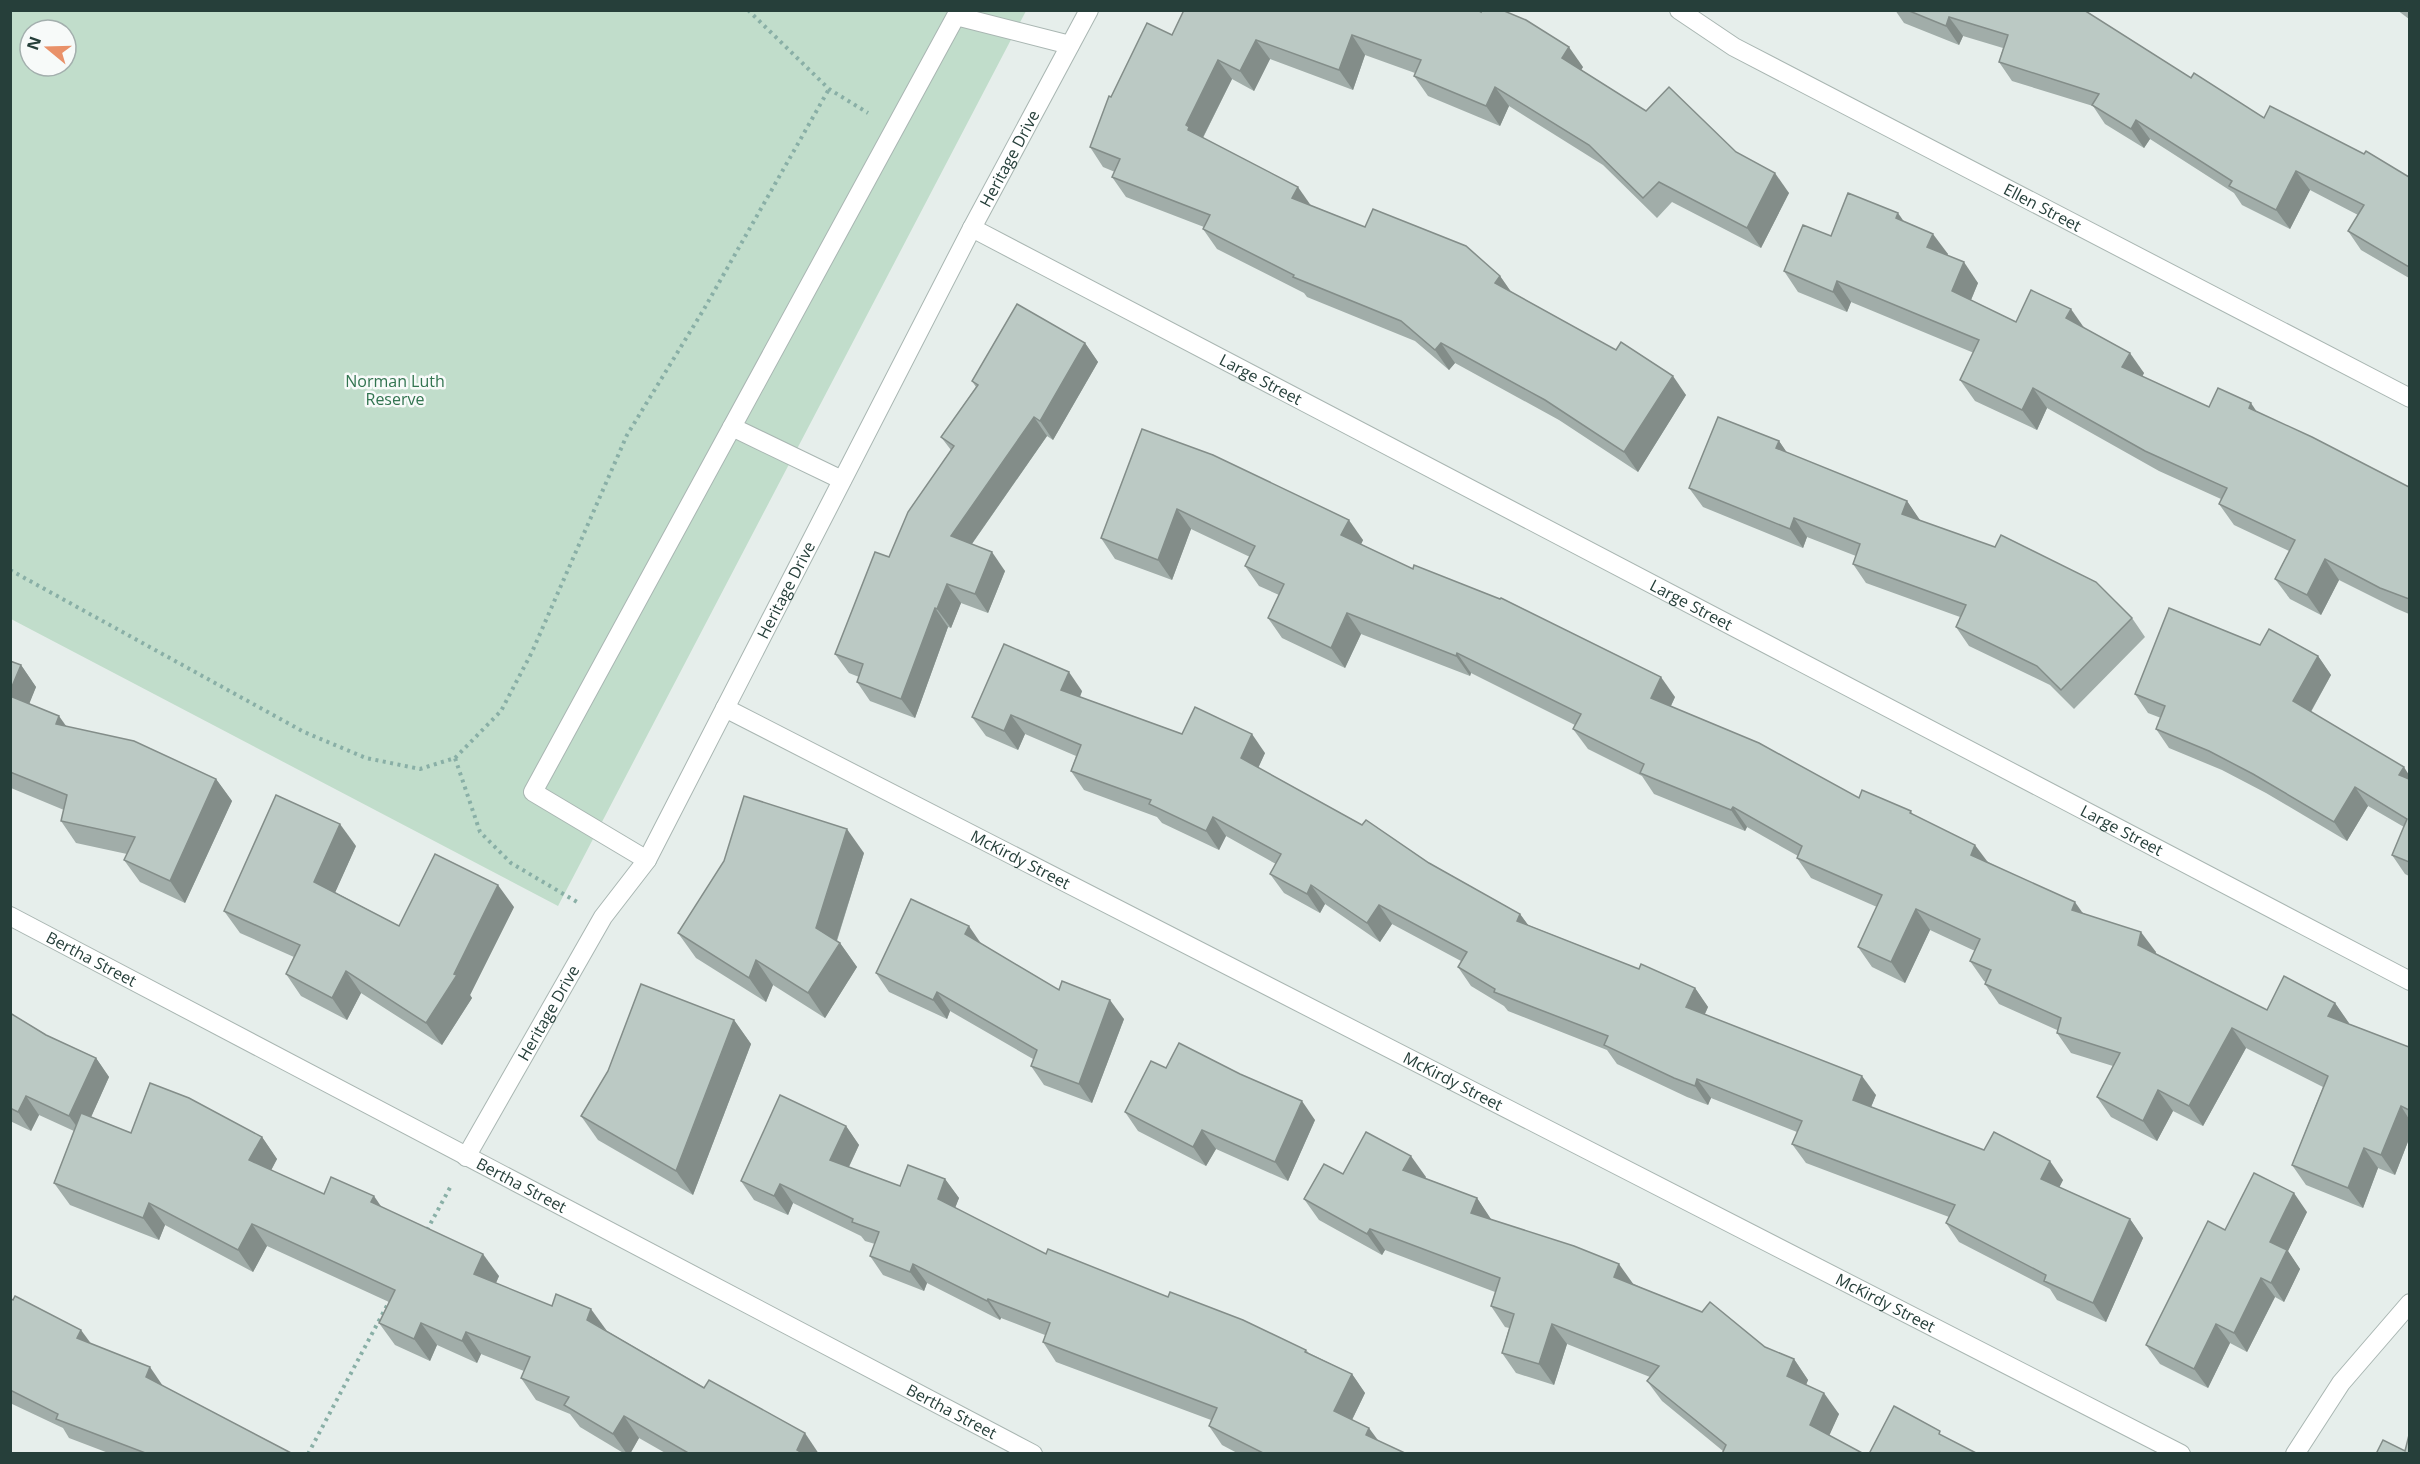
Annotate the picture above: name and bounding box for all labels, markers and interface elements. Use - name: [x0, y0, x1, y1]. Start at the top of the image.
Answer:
- north arrow: [18, 18, 78, 78]
- text: N: [21, 33, 46, 53]
- street label: Heritage Drive: [974, 106, 1044, 211]
- street label: Ellen Street: [2000, 178, 2085, 237]
- street label: Large Street: [1216, 349, 1306, 410]
- park label: Norman Luth Reserve: [345, 370, 445, 410]
- street label: Heritage Drive: [752, 537, 820, 643]
- street label: Large Street: [1646, 574, 1737, 636]
- street label: Large Street: [2077, 799, 2167, 861]
- street label: McKirdy Street: [967, 825, 1074, 894]
- street label: Bertha Street: [42, 926, 141, 992]
- street label: Heritage Drive: [512, 961, 584, 1065]
- street label: McKirdy Street: [1399, 1046, 1507, 1116]
- street label: Bertha Street: [473, 1152, 571, 1218]
- street label: McKirdy Street: [1832, 1268, 1939, 1337]
- street label: Bertha Street: [903, 1378, 1001, 1444]

